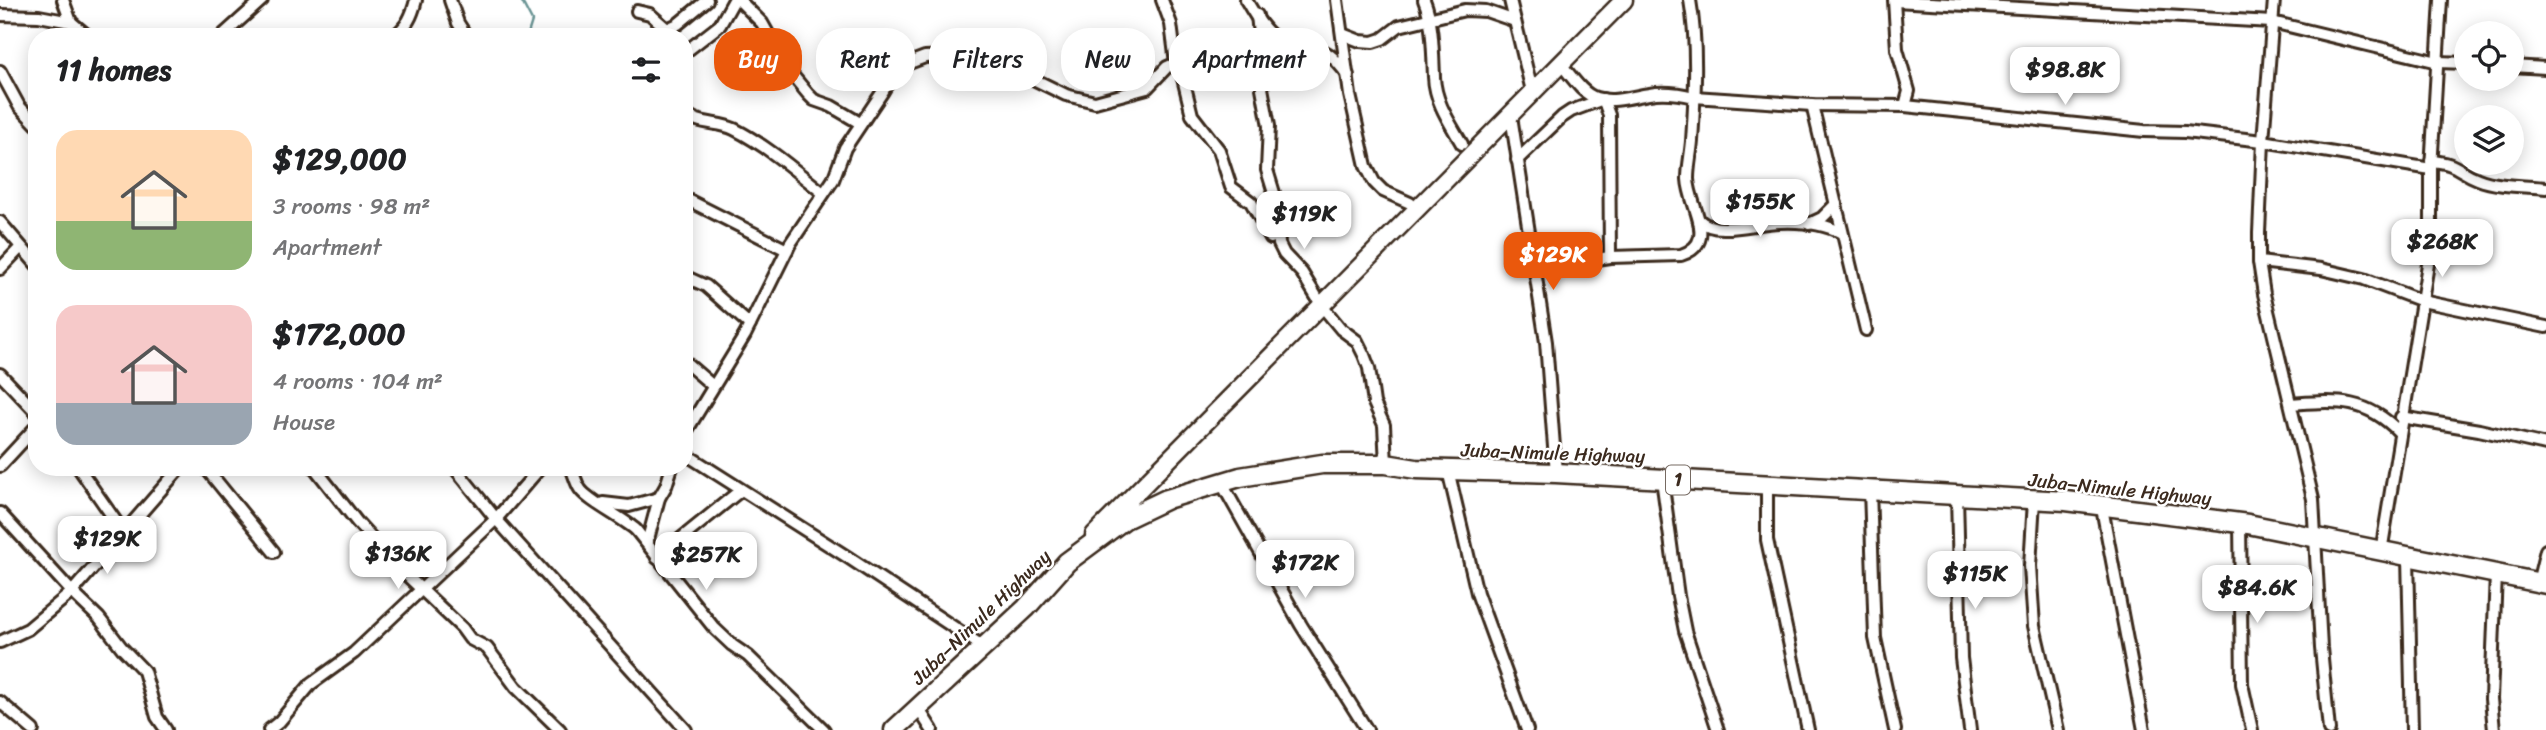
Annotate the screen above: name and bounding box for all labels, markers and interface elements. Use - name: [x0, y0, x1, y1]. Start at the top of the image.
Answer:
- map controls: [2454, 21, 2524, 175]
- button: locate: [2454, 21, 2524, 91]
- chip: Buy: [714, 28, 802, 91]
- chip: Rent: [816, 28, 915, 91]
- chip: Filters: [929, 28, 1047, 91]
- chip: New: [1061, 28, 1155, 91]
- chip: Apartment: [1169, 28, 1330, 91]
- text: 11 homes: [56, 43, 171, 97]
- pin: $98.8K: [2008, 48, 2122, 107]
- text: $98.8K: [2026, 49, 2104, 90]
- icon: filters: [627, 51, 665, 89]
- button: layers: [2454, 105, 2524, 175]
- text: $129,000: [273, 132, 407, 186]
- icon: home: [112, 158, 196, 242]
- pin: $155K: [1711, 180, 1809, 239]
- text: $155K: [1726, 181, 1794, 222]
- text: 3 rooms · 98 m²: [273, 186, 430, 227]
- pin: $119K: [1255, 191, 1353, 251]
- text: $119K: [1272, 193, 1336, 234]
- pin: $268K: [2393, 219, 2491, 279]
- text: $268K: [2407, 221, 2477, 262]
- text: Apartment: [273, 227, 382, 268]
- pin: $129K: [1504, 232, 1602, 292]
- text: $129K: [1520, 234, 1586, 275]
- text: $172,000: [273, 307, 405, 361]
- icon: home: [112, 333, 196, 417]
- text: 4 rooms · 104 m²: [273, 361, 443, 402]
- text: House: [273, 402, 335, 443]
- street label: Juba–Nimule Highway: [1459, 433, 1646, 473]
- street label: Juba–Nimule Highway: [2026, 463, 2213, 515]
- road number: 1: [1666, 466, 1690, 494]
- pin: $129K: [58, 516, 156, 576]
- text: $129K: [74, 518, 140, 559]
- pin: $136K: [349, 532, 447, 591]
- pin: $257K: [657, 532, 755, 592]
- text: $136K: [365, 533, 431, 574]
- text: $257K: [671, 534, 741, 575]
- pin: $172K: [1256, 540, 1354, 600]
- street label: Juba–Nimule Highway: [903, 541, 1059, 694]
- text: $172K: [1272, 542, 1338, 583]
- pin: $115K: [1926, 552, 2024, 611]
- text: $115K: [1943, 553, 2007, 594]
- pin: $84.6K: [2200, 566, 2314, 625]
- text: $84.6K: [2218, 567, 2296, 608]

